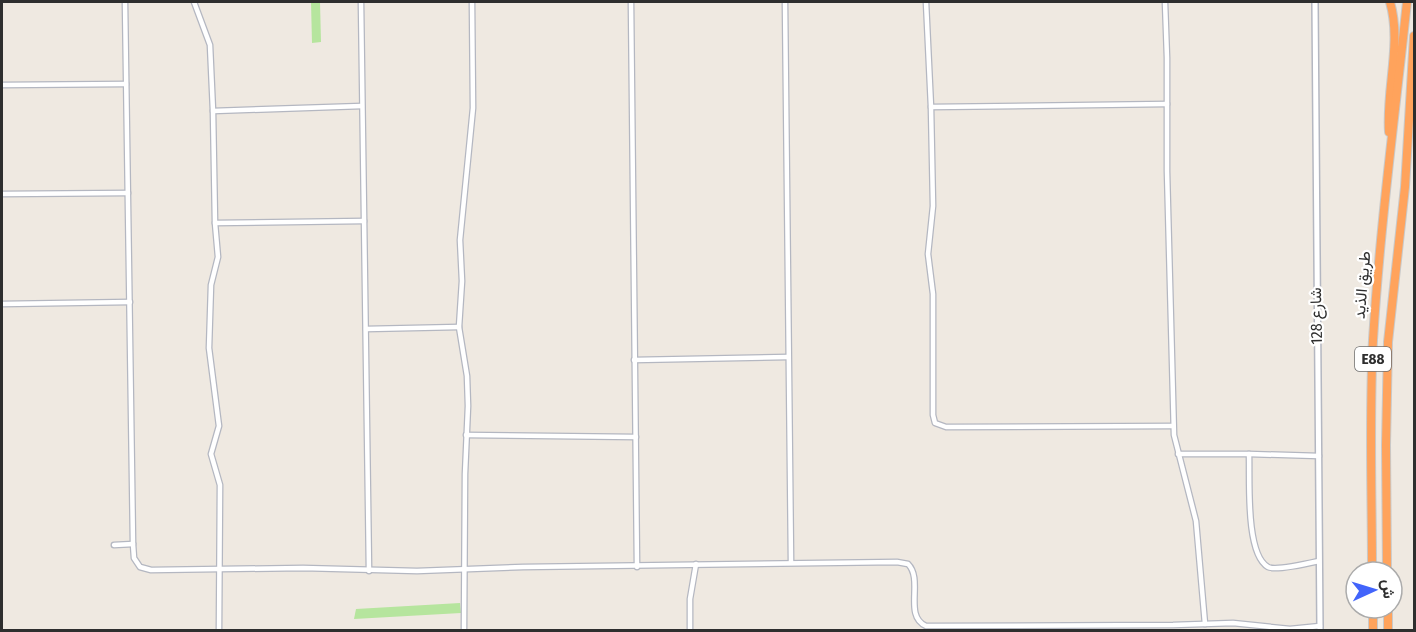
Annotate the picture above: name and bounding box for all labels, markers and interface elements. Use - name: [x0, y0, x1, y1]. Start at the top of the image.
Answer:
- street label: طريق الذيد: [1350, 250, 1375, 320]
- street label: شارع 128: [1306, 287, 1328, 345]
- road number: E88: [1355, 347, 1391, 371]
- north arrow: [1344, 560, 1404, 620]
- text: ش: [1378, 579, 1399, 599]

